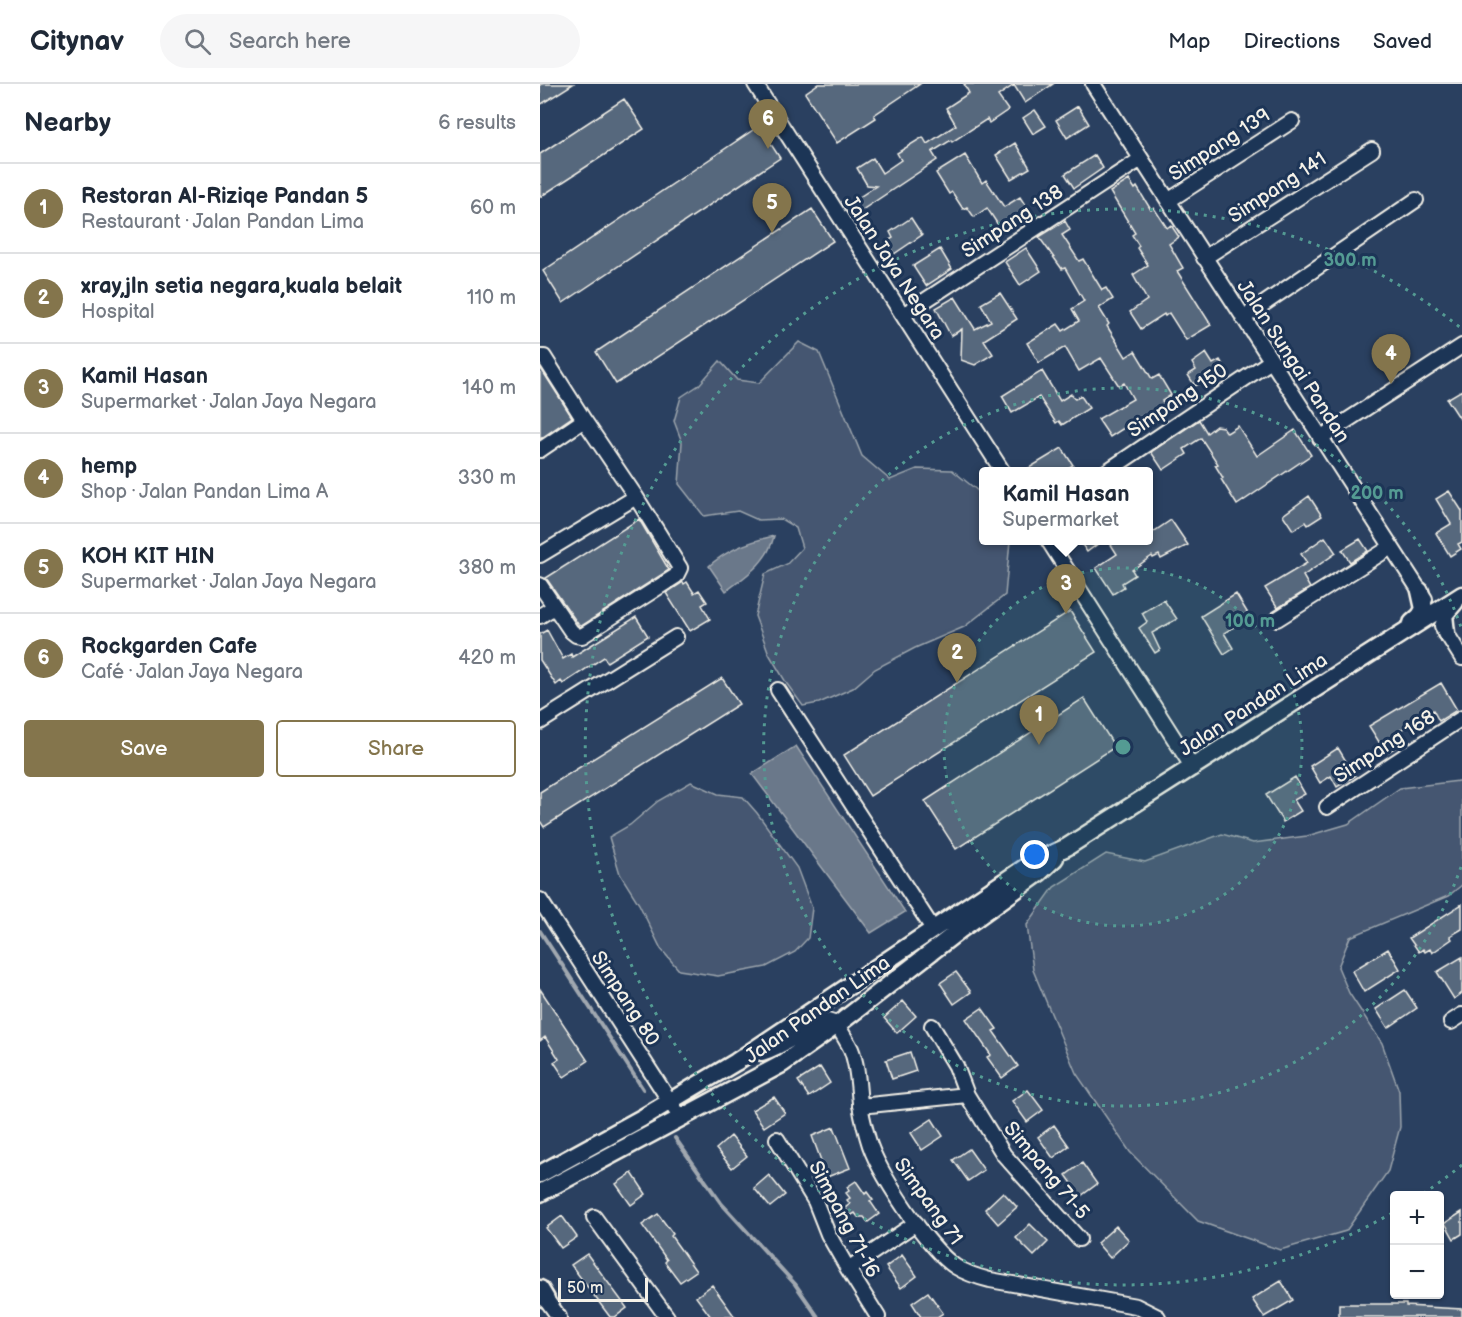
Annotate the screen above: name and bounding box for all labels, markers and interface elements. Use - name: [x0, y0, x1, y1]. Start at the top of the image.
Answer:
- search box: [160, 14, 580, 68]
- text: Citynav: [30, 25, 124, 58]
- icon: search: [181, 25, 214, 58]
- text: Search here: [229, 28, 351, 55]
- text: Map: [1168, 29, 1211, 54]
- text: Directions: [1244, 29, 1340, 54]
- text: Saved: [1373, 29, 1432, 54]
- pin: 6: [748, 100, 788, 149]
- street label: Simpang 139: [1164, 103, 1275, 187]
- text: Nearby: [24, 108, 111, 139]
- text: 6 results: [438, 111, 516, 135]
- street label: Simpang 141: [1224, 147, 1331, 228]
- street label: Simpang 138: [957, 180, 1068, 264]
- text: Restoran Al-Riziqe Pandan 5: [81, 183, 368, 210]
- pin: 5: [752, 184, 792, 233]
- street label: Jalan Jaya Negara: [839, 191, 950, 344]
- text: 1: [39, 196, 48, 220]
- text: 60 m: [470, 196, 516, 220]
- text: Restaurant · Jalan Pandan Lima: [81, 210, 364, 234]
- text: 300 m: [1323, 250, 1377, 271]
- text: xray,jln setia negara,kuala belait: [81, 273, 402, 300]
- street label: Jalan Sungai Pandan: [1232, 276, 1355, 447]
- text: 2: [38, 286, 49, 310]
- text: 110 m: [467, 286, 516, 310]
- text: Hospital: [81, 300, 154, 324]
- pin: 4: [1372, 334, 1410, 384]
- street label: Simpang 150: [1123, 359, 1232, 443]
- text: Kamil Hasan: [81, 363, 208, 390]
- text: 3: [38, 376, 49, 400]
- text: 140 m: [462, 376, 516, 400]
- text: Supermarket · Jalan Jaya Negara: [81, 390, 377, 414]
- text: hemp: [81, 453, 137, 480]
- text: 4: [38, 466, 49, 490]
- text: 330 m: [458, 466, 516, 490]
- popup: [979, 467, 1153, 545]
- text: Shop · Jalan Pandan Lima A: [81, 480, 328, 504]
- text: Kamil Hasan: [1003, 481, 1129, 508]
- text: 200 m: [1350, 483, 1404, 504]
- text: Supermarket: [1003, 508, 1119, 532]
- text: KOH KIT HIN: [81, 543, 215, 570]
- text: 5: [38, 556, 49, 580]
- text: 380 m: [458, 556, 516, 580]
- pin: 3: [1046, 564, 1086, 614]
- text: Supermarket · Jalan Jaya Negara: [81, 570, 377, 594]
- text: 100 m: [1225, 611, 1275, 632]
- text: Rockgarden Cafe: [81, 633, 257, 660]
- pin: 2: [938, 634, 976, 683]
- text: 6: [37, 646, 50, 670]
- text: 420 m: [458, 646, 516, 670]
- street label: Jalan Pandan Lima: [1175, 648, 1332, 762]
- text: Café · Jalan Jaya Negara: [81, 660, 303, 684]
- pin: 1: [1020, 696, 1058, 745]
- street label: Simpang 168: [1329, 705, 1440, 789]
- button: Save: [24, 720, 264, 777]
- button: Share: [276, 720, 516, 777]
- centre of rings: [1113, 737, 1133, 757]
- your location: [1020, 840, 1049, 869]
- street label: Simpang 80: [586, 947, 665, 1050]
- street label: Jalan Pandan Lima: [740, 951, 895, 1069]
- street label: Simpang 71-5: [998, 1117, 1094, 1224]
- street label: Simpang 71: [889, 1153, 968, 1250]
- street label: Simpang 71-16: [803, 1157, 885, 1282]
- map controls: [1390, 1191, 1444, 1299]
- button: +: [1390, 1191, 1444, 1245]
- button: −: [1390, 1245, 1444, 1299]
- scale bar: [558, 1275, 648, 1302]
- text: 50 m: [567, 1279, 603, 1298]

